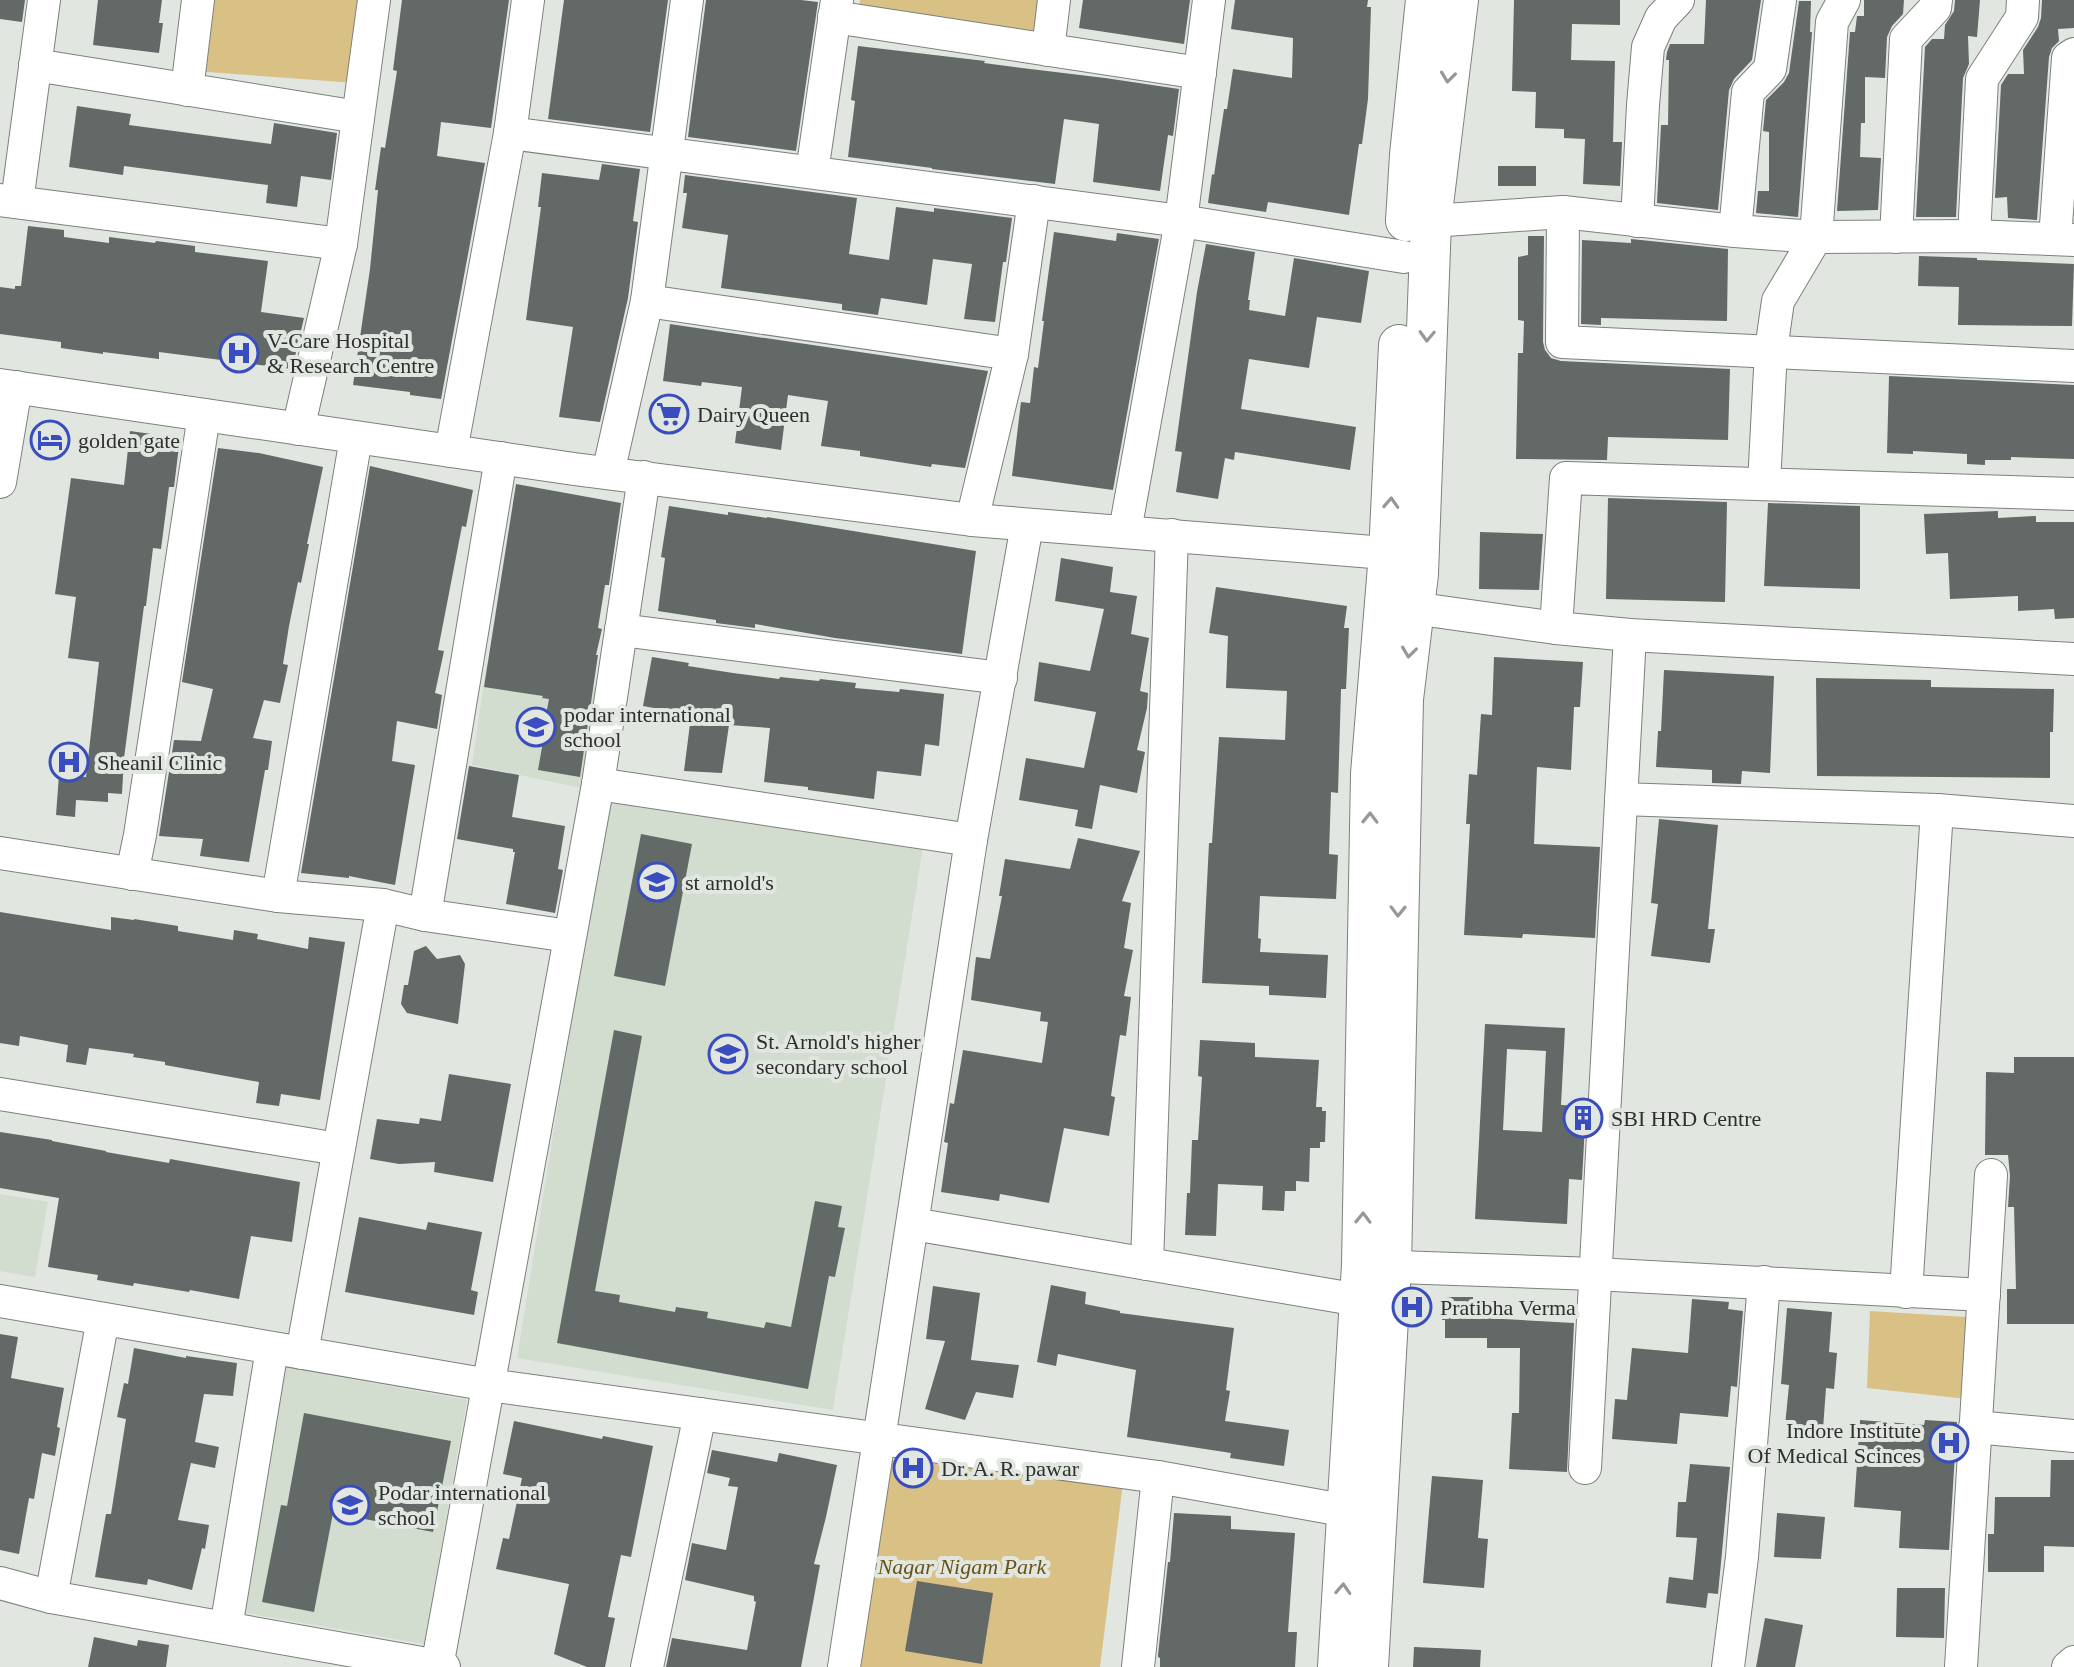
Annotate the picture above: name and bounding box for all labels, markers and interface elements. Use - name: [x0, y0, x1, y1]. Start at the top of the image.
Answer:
- one-way arrow: [1440, 71, 1457, 84]
- place label: V-Care Hospital & Research Centre: [267, 328, 434, 378]
- one-way arrow: [1418, 330, 1435, 343]
- hospital icon: V-Care Hospital & Research Centre: [218, 332, 260, 374]
- supermarket icon: Dairy Queen: [648, 393, 690, 435]
- place label: Dairy Queen: [697, 402, 810, 427]
- hotel icon: golden gate: [29, 419, 71, 461]
- place label: golden gate: [78, 428, 180, 453]
- one-way arrow: [1382, 496, 1399, 509]
- one-way arrow: [1400, 645, 1417, 658]
- place label: podar international school: [564, 702, 731, 752]
- school or university icon: podar international school: [515, 706, 557, 748]
- hospital icon: Sheanil Clinic: [48, 741, 90, 783]
- place label: Sheanil Clinic: [97, 750, 223, 775]
- one-way arrow: [1362, 811, 1379, 824]
- school or university icon: st arnold's: [636, 861, 678, 903]
- place label: st arnold's: [685, 870, 774, 895]
- one-way arrow: [1390, 905, 1407, 918]
- place label: St. Arnold's higher secondary school: [756, 1029, 921, 1079]
- school or university icon: St. Arnold's higher secondary school: [707, 1033, 749, 1075]
- building icon: SBI HRD Centre: [1562, 1097, 1604, 1139]
- place label: SBI HRD Centre: [1611, 1106, 1761, 1131]
- one-way arrow: [1354, 1211, 1371, 1224]
- hospital icon: Pratibha Verma: [1391, 1286, 1433, 1328]
- place label: Pratibha Verma: [1440, 1295, 1576, 1320]
- place label: Indore Institute Of Medical Scinces: [1748, 1418, 1921, 1468]
- hospital icon: Indore Institute Of Medical Scinces: [1928, 1422, 1970, 1464]
- hospital icon: Dr. A. R. pawar: [892, 1447, 934, 1489]
- place label: Dr. A. R. pawar: [941, 1456, 1080, 1481]
- place label: Podar international school: [378, 1480, 546, 1530]
- school or university icon: Podar international school: [329, 1484, 371, 1526]
- park label: Nagar Nigam Park: [877, 1554, 1048, 1579]
- one-way arrow: [1334, 1582, 1351, 1595]

